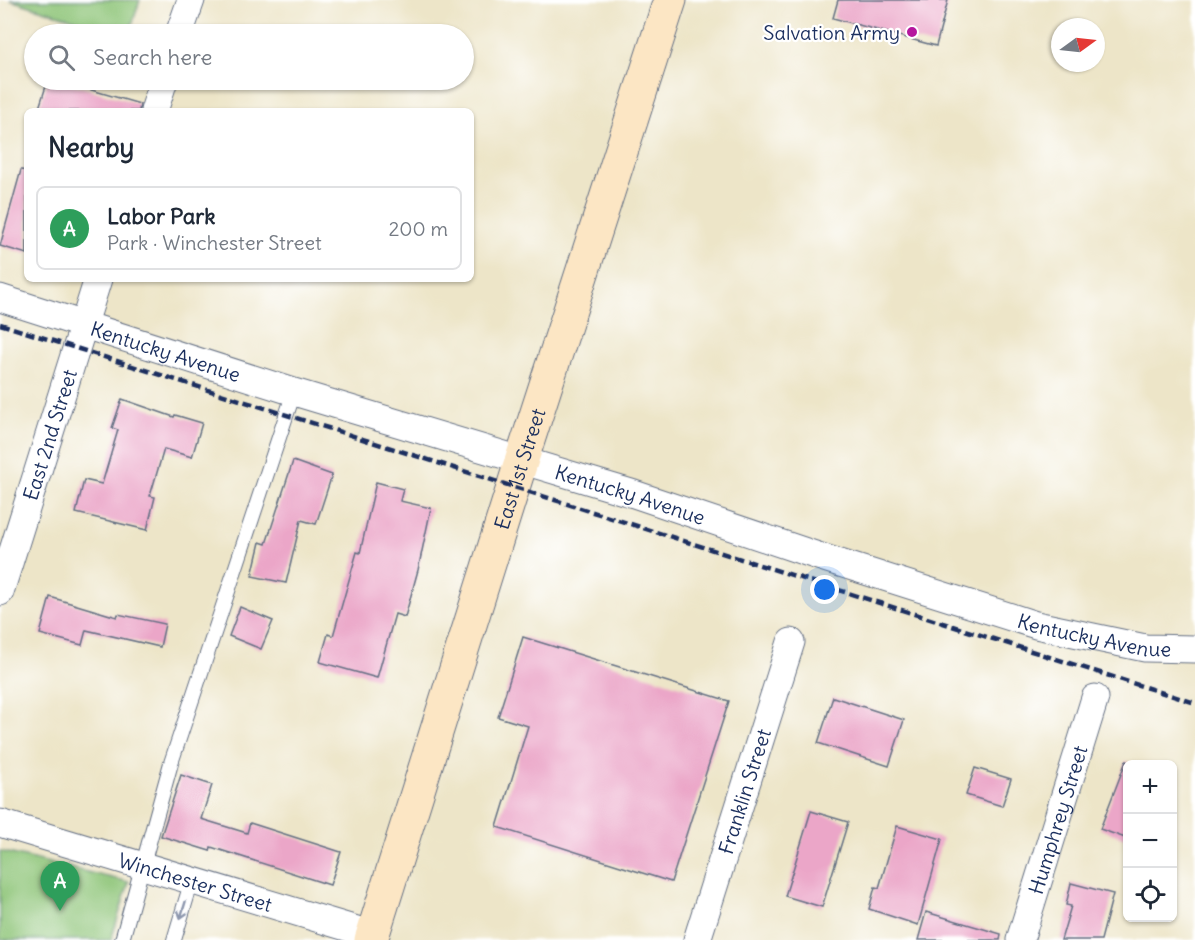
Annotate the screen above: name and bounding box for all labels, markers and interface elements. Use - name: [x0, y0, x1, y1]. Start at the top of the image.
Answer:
- north arrow: [1051, 18, 1105, 72]
- place label: Salvation Army: [763, 20, 900, 45]
- search box: [24, 24, 474, 90]
- marker: Salvation Army: [905, 25, 919, 39]
- icon: search: [45, 41, 78, 74]
- text: Search here: [93, 43, 212, 71]
- text: Nearby: [48, 131, 134, 164]
- text: Labor Park: [107, 202, 216, 230]
- text: A: [63, 216, 76, 241]
- text: 200 m: [388, 216, 448, 241]
- text: Park · Winchester Street: [107, 230, 322, 255]
- street label: Kentucky Avenue: [88, 315, 244, 387]
- street label: East 2nd Street: [17, 366, 82, 503]
- street label: East 1st Street: [488, 405, 550, 532]
- street label: Kentucky Avenue: [552, 459, 708, 530]
- your location: [810, 575, 839, 604]
- street label: Kentucky Avenue: [1015, 608, 1171, 661]
- street label: Franklin Street: [712, 725, 776, 857]
- street label: Humphrey Street: [1022, 742, 1092, 897]
- map controls: [1123, 760, 1177, 922]
- button: +: [1123, 760, 1177, 814]
- button: −: [1123, 814, 1177, 868]
- street label: Winchester Street: [115, 847, 276, 917]
- pin: A: [40, 862, 80, 911]
- button: locate: [1123, 868, 1177, 922]
- one-way arrow: [177, 900, 188, 919]

